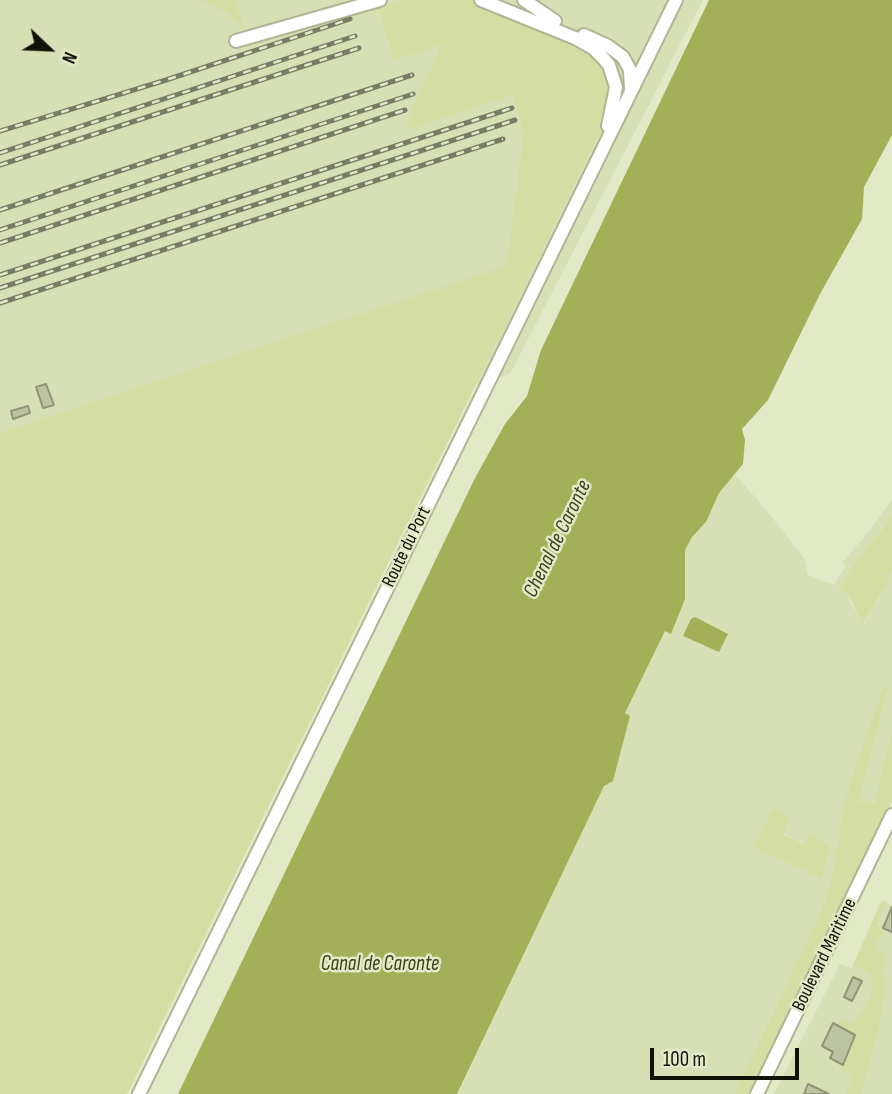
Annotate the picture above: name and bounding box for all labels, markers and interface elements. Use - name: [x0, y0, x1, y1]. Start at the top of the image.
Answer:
- north arrow: [14, 14, 84, 84]
- text: N: [56, 48, 81, 67]
- water label: Chenal de Caronte: [519, 476, 597, 602]
- street label: Route du Port: [378, 503, 436, 591]
- street label: Boulevard Maritime: [788, 895, 862, 1015]
- water label: Canal de Caronte: [321, 952, 439, 978]
- scale bar: [654, 1034, 803, 1078]
- text: 100 m: [663, 1047, 706, 1072]

